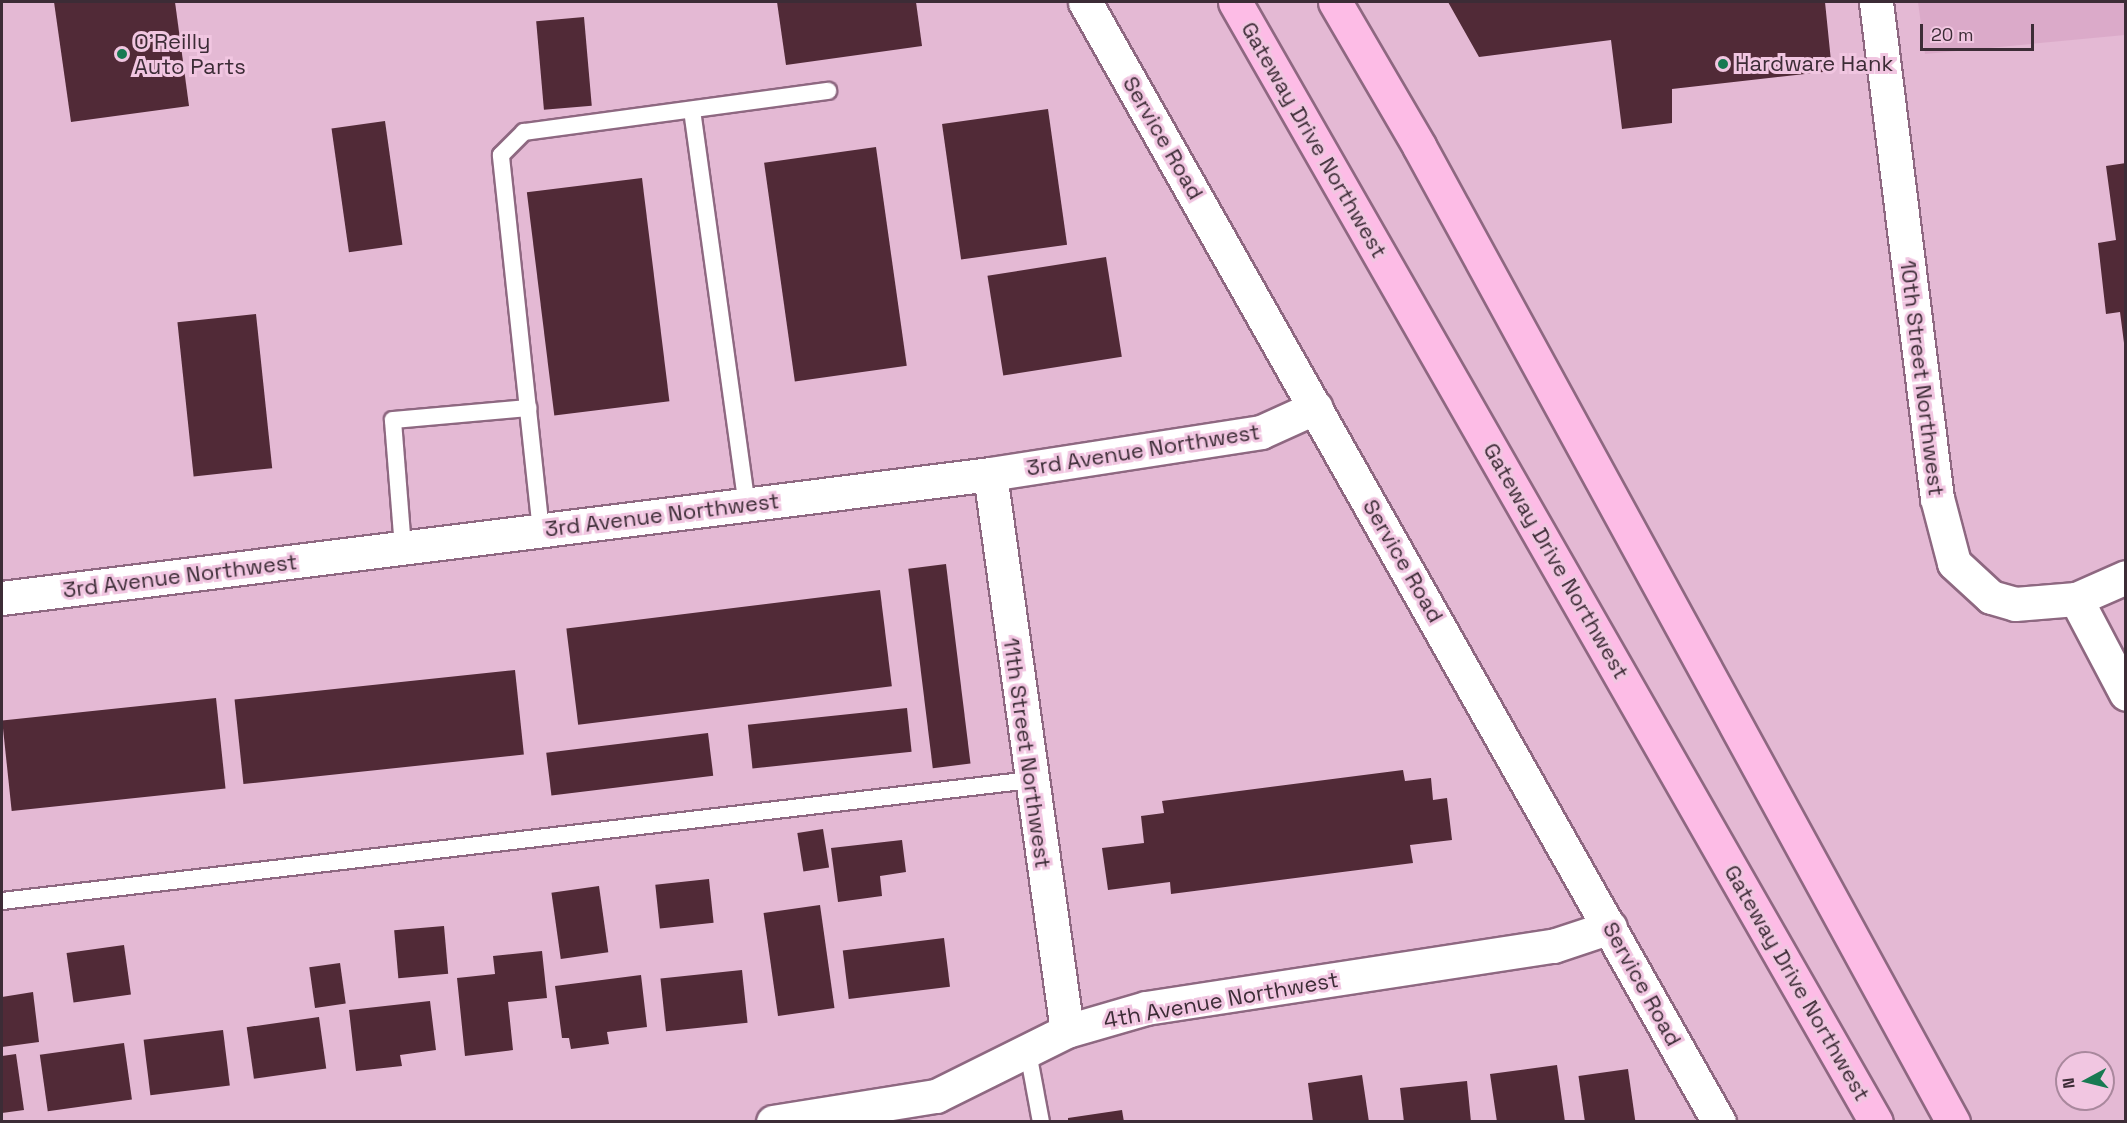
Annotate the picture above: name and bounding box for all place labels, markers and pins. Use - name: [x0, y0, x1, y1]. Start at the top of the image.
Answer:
- place label: O'Reilly Auto Parts: [134, 28, 246, 80]
- marker: O'Reilly Auto Parts: [115, 47, 129, 61]
- place label: Hardware Hank: [1735, 51, 1893, 77]
- marker: Hardware Hank: [1716, 57, 1730, 71]

